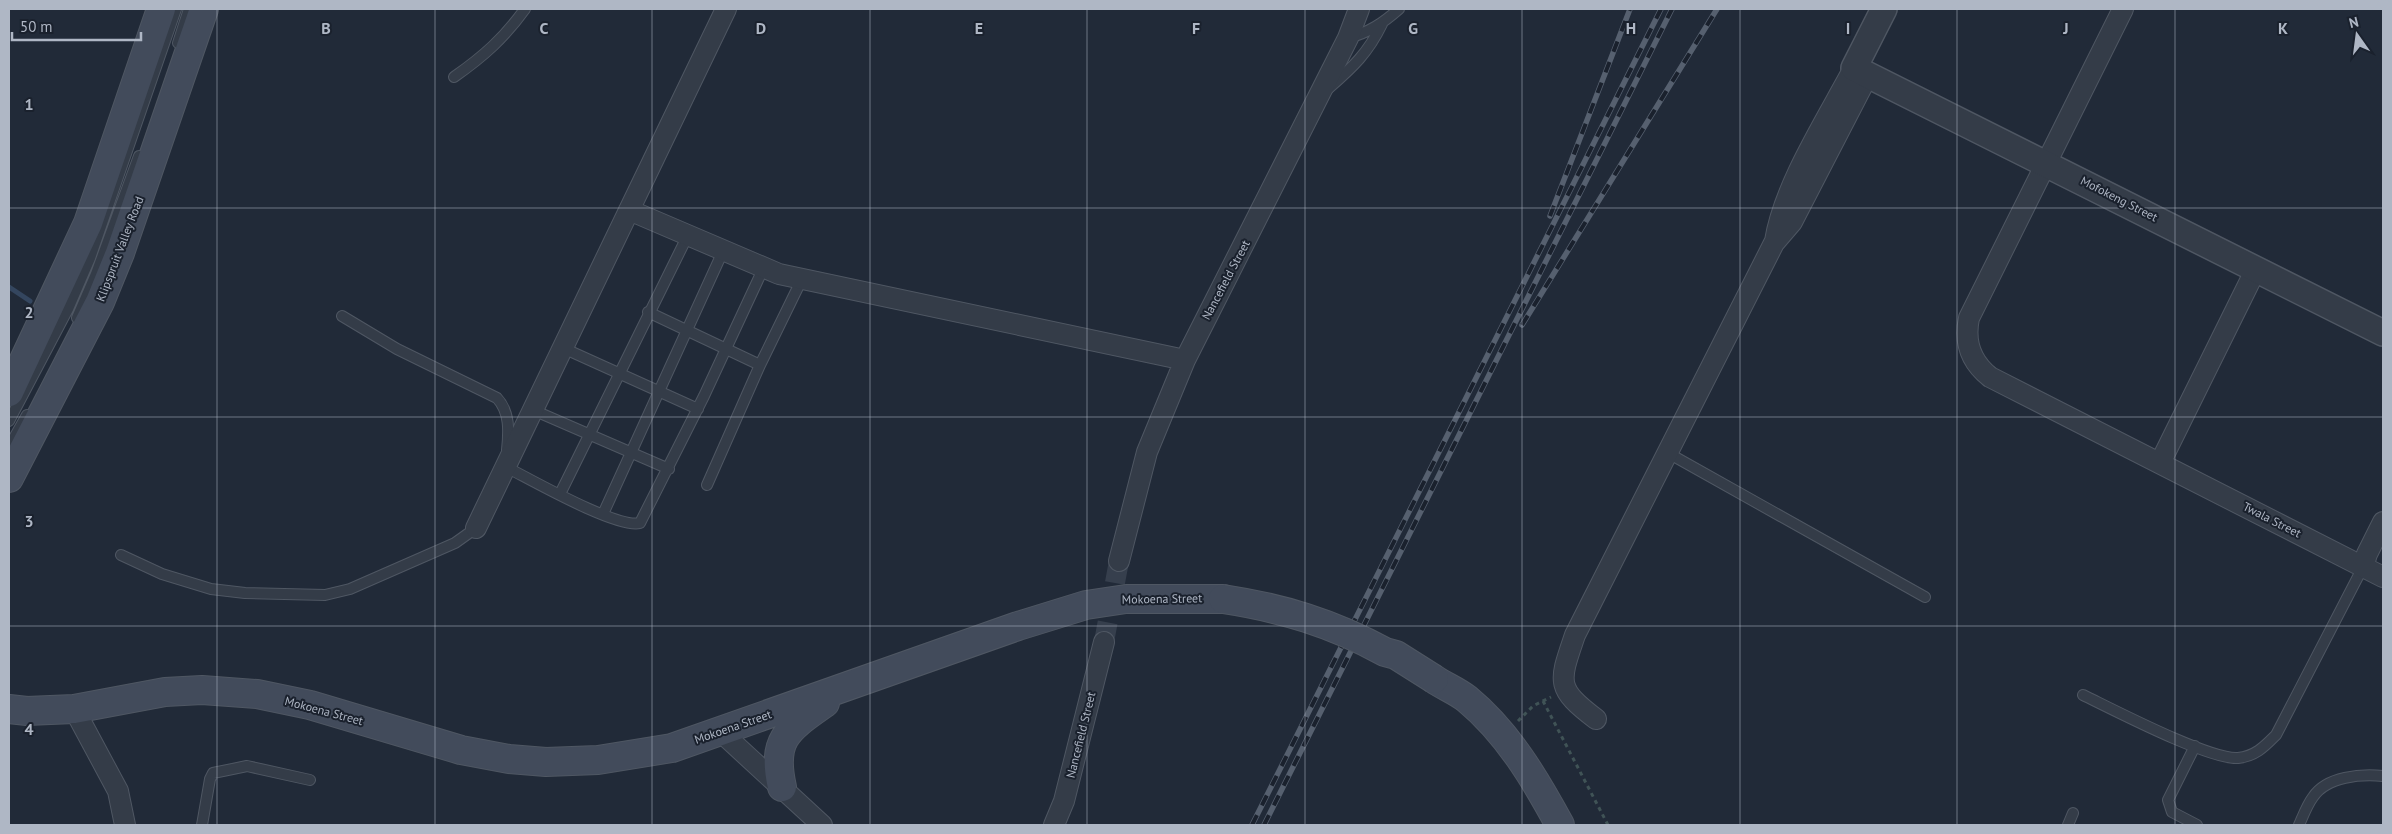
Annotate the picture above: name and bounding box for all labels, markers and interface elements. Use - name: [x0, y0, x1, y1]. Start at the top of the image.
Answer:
- scale bar: [12, 10, 141, 42]
- north arrow: [2332, 10, 2382, 60]
- text: N: [2347, 13, 2360, 32]
- text: 50 m: [20, 17, 53, 36]
- text: B: [321, 18, 331, 38]
- text: C: [540, 18, 549, 38]
- text: D: [756, 18, 766, 38]
- text: E: [975, 18, 983, 38]
- text: F: [1192, 18, 1200, 38]
- text: G: [1408, 18, 1418, 38]
- text: H: [1626, 18, 1636, 38]
- text: I: [1846, 18, 1850, 38]
- text: J: [2062, 18, 2069, 38]
- text: K: [2278, 18, 2288, 38]
- text: 1: [24, 94, 34, 114]
- street label: Mofokeng Street: [2078, 173, 2160, 224]
- street label: Klipspruit Valley Road: [93, 194, 147, 304]
- street label: Nancefield Street: [1198, 237, 1253, 322]
- text: 2: [24, 302, 34, 322]
- street label: Twala Street: [2241, 499, 2304, 541]
- text: 3: [24, 511, 34, 531]
- street label: Mokoena Street: [1122, 590, 1202, 607]
- street label: Nancefield Street: [1063, 690, 1098, 779]
- street label: Mokoena Street: [283, 693, 365, 728]
- street label: Mokoena Street: [692, 706, 773, 747]
- text: 4: [24, 719, 34, 739]

